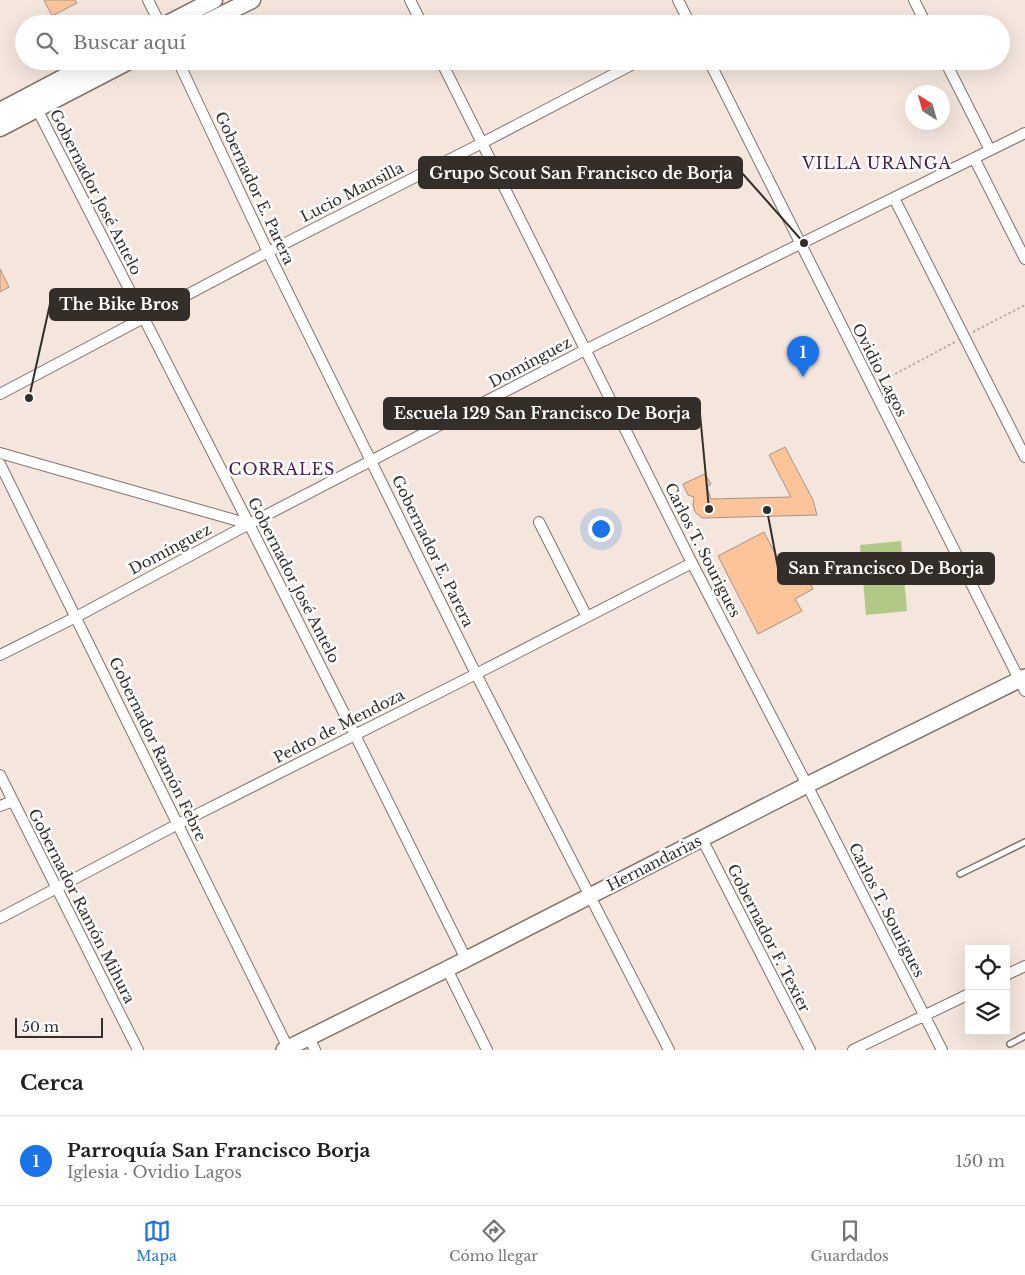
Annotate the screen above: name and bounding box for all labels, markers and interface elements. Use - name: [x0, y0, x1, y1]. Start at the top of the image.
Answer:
- search box: [15, 15, 1010, 70]
- icon: search: [33, 29, 61, 57]
- text: Buscar aquí: [73, 31, 186, 54]
- north arrow: [905, 85, 950, 130]
- street label: Gobernador José Antelo: [46, 106, 146, 278]
- street label: Gobernador E. Parera: [211, 108, 299, 268]
- district label: VILLA URANGA: [801, 153, 952, 173]
- callout: Grupo Scout San Francisco de Borja: [419, 157, 742, 188]
- street label: Lucio Mansilla: [297, 158, 407, 226]
- text: Grupo Scout San Francisco de Borja: [429, 163, 733, 183]
- callout: The Bike Bros: [50, 289, 189, 320]
- text: The Bike Bros: [59, 294, 179, 314]
- street label: Ovidio Lagos: [848, 320, 912, 420]
- street label: Domínguez: [486, 332, 574, 392]
- pin: 1: [787, 336, 819, 377]
- callout: Escuela 129 San Francisco De Borja: [384, 398, 700, 429]
- text: Escuela 129 San Francisco De Borja: [394, 403, 690, 423]
- district label: CORRALES: [229, 459, 335, 479]
- street label: Gobernador E. Parera: [388, 472, 478, 631]
- street label: Carlos T. Sourigues: [661, 480, 745, 621]
- street label: Gobernador José Antelo: [244, 494, 344, 666]
- your location: [588, 516, 614, 542]
- street label: Domínguez: [126, 519, 214, 579]
- callout: San Francisco De Borja: [778, 553, 994, 584]
- text: San Francisco De Borja: [788, 558, 984, 578]
- street label: Gobernador Ramón Febre: [105, 654, 211, 844]
- street label: Pedro de Mendoza: [270, 685, 408, 767]
- street label: Gobernador Ramón Mihura: [24, 805, 140, 1007]
- street label: Hernandarias: [603, 831, 705, 895]
- street label: Carlos T. Sourigues: [845, 840, 929, 981]
- street label: Gobernador F. Texier: [723, 861, 815, 1016]
- map controls: [965, 945, 1010, 1035]
- button: locate: [965, 945, 1010, 990]
- button: layers: [965, 990, 1010, 1035]
- scale bar: [15, 1015, 102, 1038]
- text: 50 m: [22, 1018, 59, 1036]
- text: Cerca: [20, 1070, 84, 1096]
- text: Parroquía San Francisco Borja: [67, 1139, 371, 1162]
- text: 1: [33, 1151, 39, 1171]
- text: 150 m: [956, 1151, 1005, 1171]
- text: Iglesia · Ovidio Lagos: [67, 1162, 242, 1182]
- tab: Mapa: [136, 1217, 177, 1265]
- tab: Cómo llegar: [449, 1217, 538, 1265]
- tab: Guardados: [811, 1217, 889, 1265]

